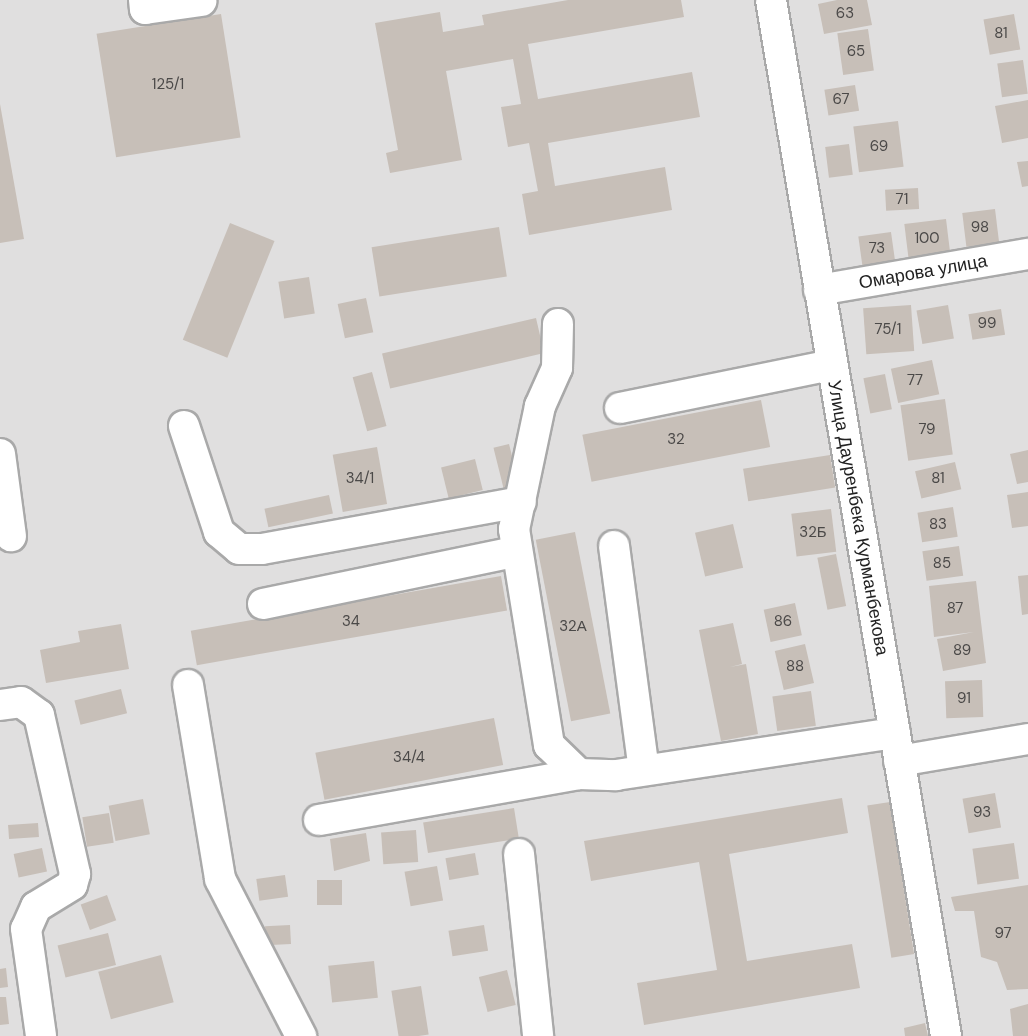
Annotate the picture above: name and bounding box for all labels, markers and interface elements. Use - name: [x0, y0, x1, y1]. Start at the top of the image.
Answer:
- house number: 63: [836, 5, 854, 23]
- house number: 81: [994, 25, 1008, 43]
- house number: 65: [847, 43, 865, 61]
- house number: 125/1: [152, 76, 184, 94]
- house number: 67: [832, 91, 850, 109]
- house number: 69: [870, 138, 888, 156]
- house number: 71: [896, 191, 908, 209]
- house number: 98: [971, 219, 989, 237]
- house number: 100: [914, 230, 940, 248]
- house number: 73: [869, 240, 885, 258]
- street label: Омарова улица: [857, 250, 989, 294]
- house number: 99: [978, 315, 996, 333]
- house number: 75/1: [875, 321, 901, 339]
- house number: 77: [907, 372, 923, 390]
- street label: Улица Дауренбека Курманбекова: [823, 379, 893, 657]
- house number: 79: [918, 421, 936, 439]
- house number: 32: [667, 431, 685, 449]
- house number: 34/1: [346, 470, 374, 488]
- house number: 81: [931, 470, 945, 488]
- house number: 83: [929, 516, 947, 534]
- house number: 32Б: [799, 524, 827, 542]
- house number: 85: [933, 555, 951, 573]
- house number: 87: [947, 600, 963, 618]
- house number: 34: [342, 613, 360, 631]
- house number: 86: [774, 613, 792, 631]
- house number: 32А: [559, 618, 587, 636]
- house number: 89: [953, 642, 971, 660]
- house number: 88: [786, 658, 804, 676]
- house number: 91: [957, 690, 971, 708]
- house number: 34/4: [393, 749, 425, 767]
- house number: 93: [973, 804, 991, 822]
- house number: 97: [994, 925, 1012, 943]

